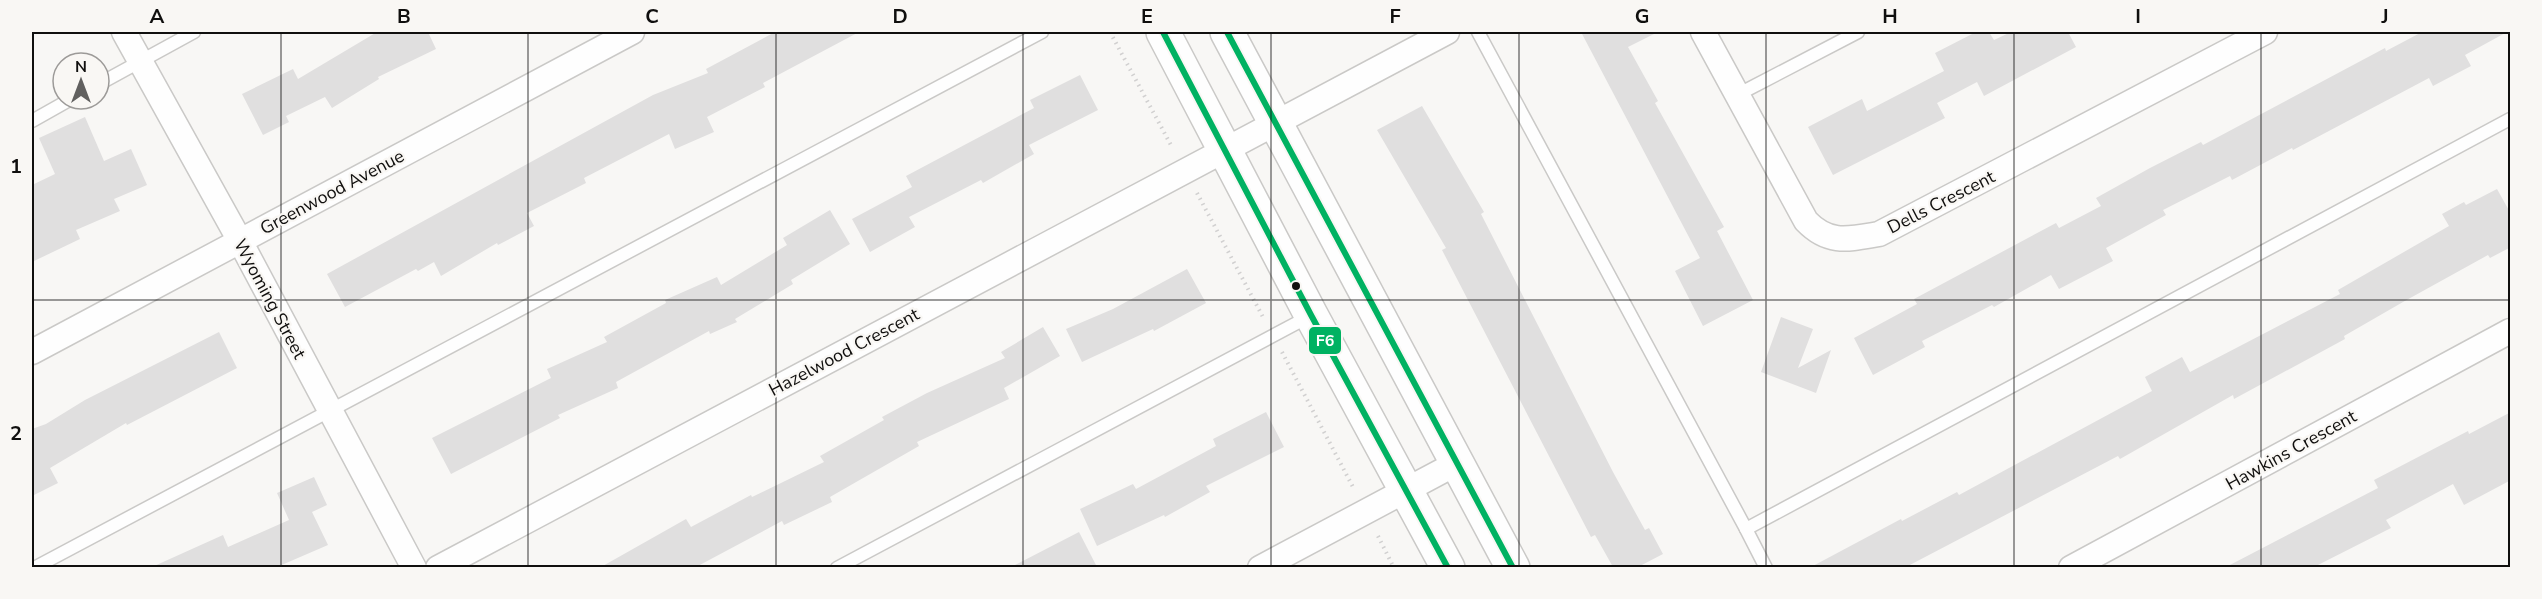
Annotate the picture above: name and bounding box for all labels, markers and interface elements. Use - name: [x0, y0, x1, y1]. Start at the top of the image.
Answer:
- text: A: [150, 3, 165, 30]
- text: B: [397, 3, 411, 30]
- text: C: [645, 3, 659, 30]
- text: D: [892, 3, 908, 30]
- text: E: [1141, 3, 1153, 30]
- text: F: [1389, 3, 1401, 30]
- text: G: [1635, 3, 1649, 30]
- text: H: [1882, 3, 1898, 30]
- text: I: [2135, 3, 2141, 30]
- text: J: [2380, 3, 2389, 30]
- north arrow: [51, 51, 111, 111]
- text: N: [75, 56, 87, 78]
- street label: Greenwood Avenue: [256, 144, 408, 240]
- text: 1: [10, 153, 22, 180]
- street label: Dells Crescent: [1883, 164, 2000, 239]
- street label: Wyoming Street: [228, 235, 312, 364]
- unlabelled marker: [1290, 280, 1302, 292]
- street label: Hazelwood Crescent: [765, 302, 924, 402]
- line badge: F6: [1308, 326, 1342, 355]
- text: F6: [1316, 330, 1334, 352]
- street label: Hawkins Crescent: [2221, 404, 2361, 496]
- text: 2: [10, 420, 22, 447]

